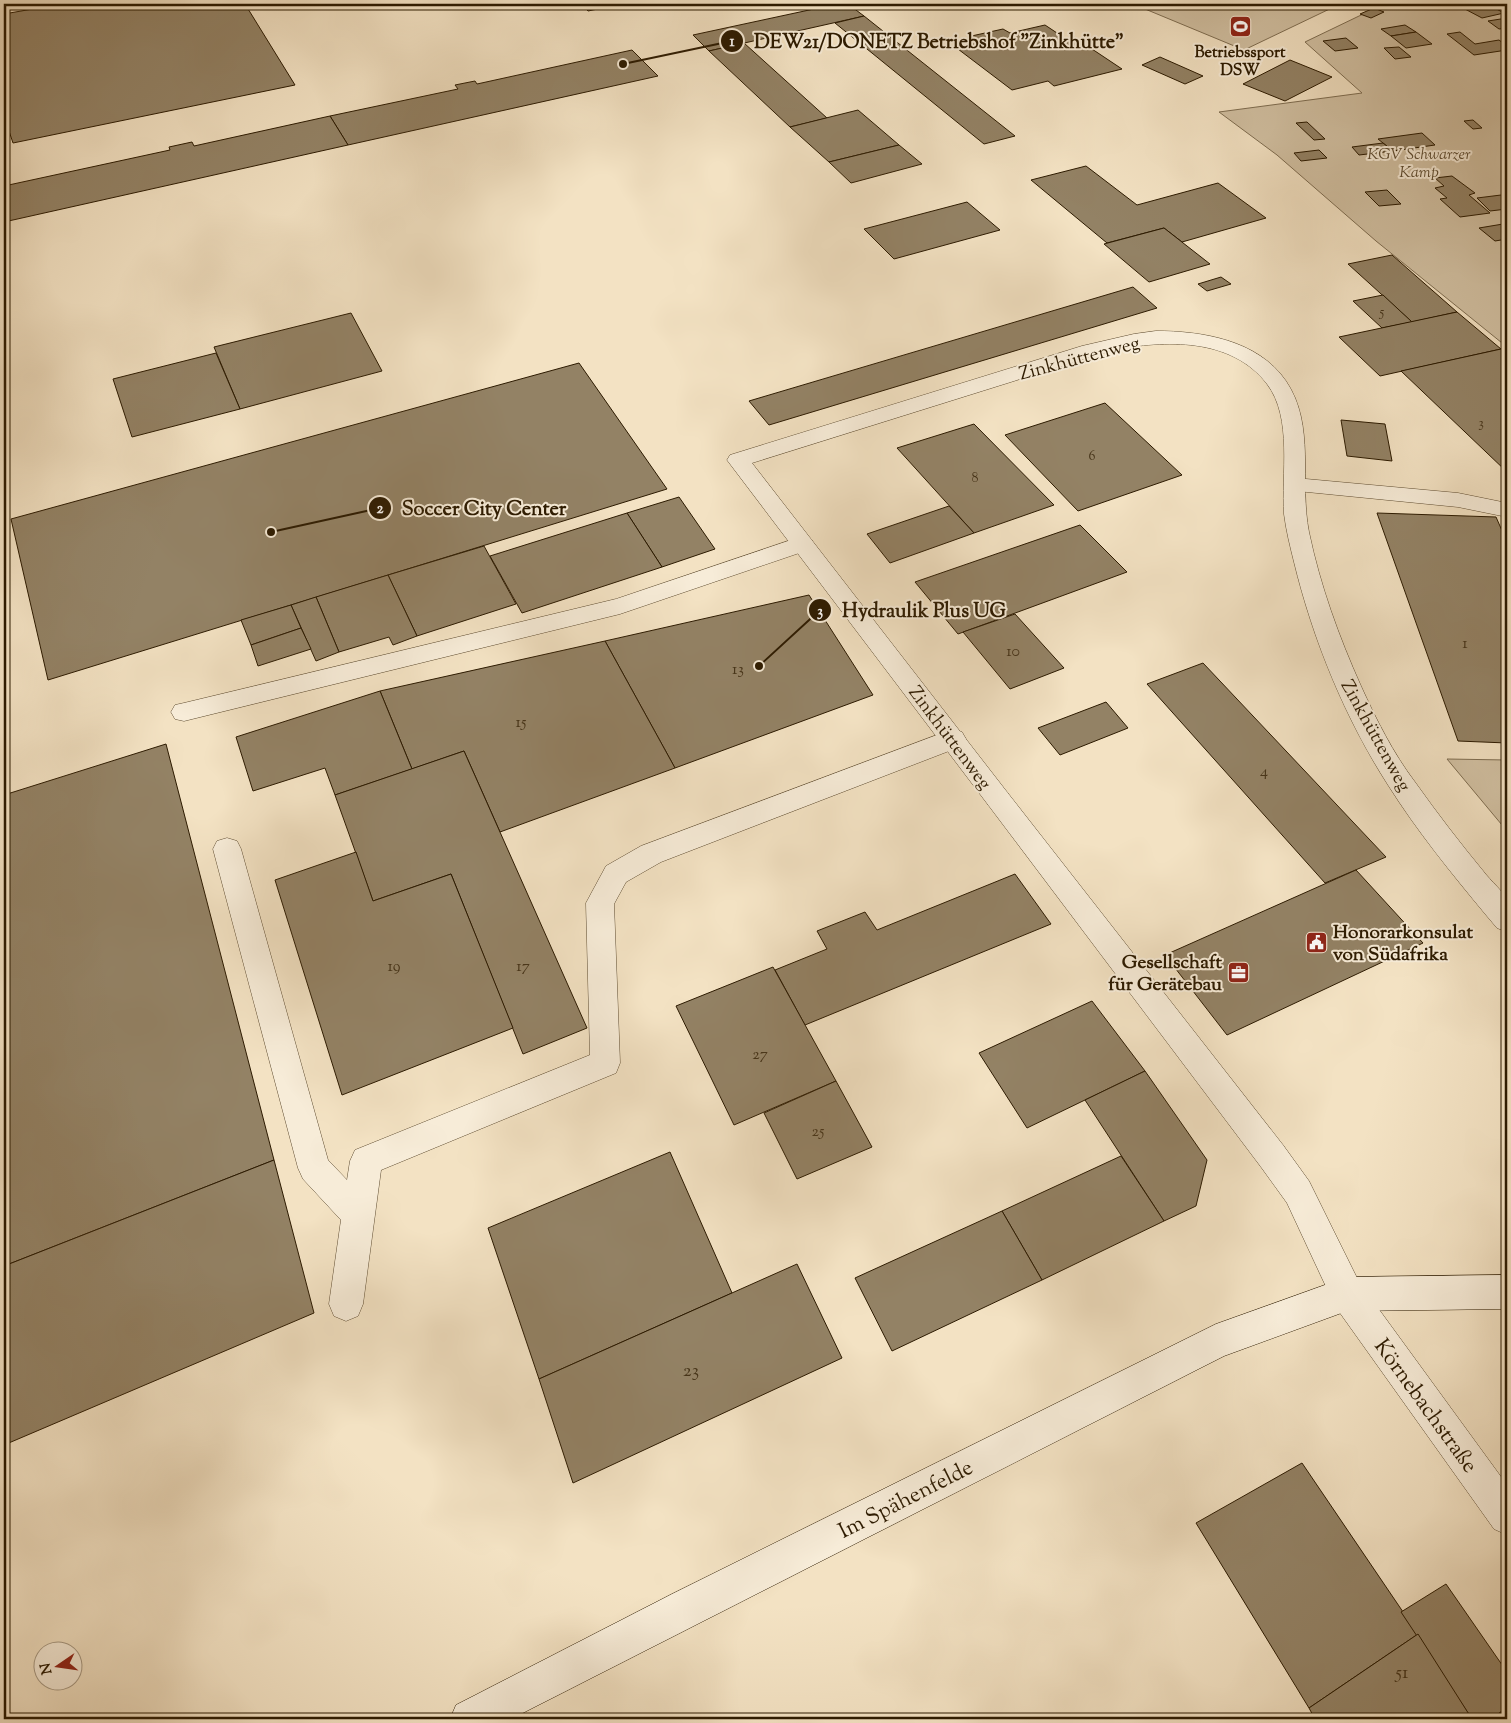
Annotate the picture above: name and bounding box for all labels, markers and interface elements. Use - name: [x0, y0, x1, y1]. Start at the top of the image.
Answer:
- sports icon: Betriebssport DSW: [1228, 15, 1252, 39]
- callout: DEW21/DONETZ Betriebshof "Zinkhütte": [719, 23, 1134, 58]
- text: DEW21/DONETZ Betriebshof "Zinkhütte": [754, 29, 1124, 58]
- text: 1: [729, 32, 735, 53]
- place label: Betriebssport DSW: [1194, 42, 1286, 83]
- park label: KGV Schwarzer Kamp: [1367, 144, 1471, 185]
- house number: 5: [1379, 303, 1385, 323]
- street label: Zinkhüttenweg: [1016, 330, 1143, 388]
- house number: 3: [1478, 414, 1484, 434]
- house number: 6: [1089, 447, 1096, 467]
- house number: 8: [972, 469, 979, 489]
- callout: Soccer City Center: [367, 490, 577, 525]
- text: Soccer City Center: [402, 496, 567, 525]
- text: 2: [376, 499, 384, 520]
- callout: Hydraulik Plus UG: [807, 593, 1016, 628]
- text: Hydraulik Plus UG: [842, 598, 1007, 627]
- text: 3: [817, 602, 823, 623]
- house number: 1: [1462, 633, 1468, 656]
- house number: 10: [1006, 641, 1020, 664]
- house number: 13: [732, 659, 744, 682]
- street label: Zinkhüttenweg: [1333, 675, 1417, 797]
- street label: Zinkhüttenweg: [901, 681, 997, 796]
- house number: 15: [516, 712, 527, 735]
- house number: 4: [1260, 761, 1268, 784]
- place label: Honorarkonsulat von Südafrika: [1333, 920, 1473, 969]
- public building icon: Honorarkonsulat von Südafrika: [1305, 930, 1329, 954]
- place label: Gesellschaft für Gerätebau: [1108, 950, 1222, 999]
- house number: 19: [387, 956, 401, 979]
- house number: 17: [516, 956, 530, 979]
- office icon: Gesellschaft für Gerätebau: [1226, 960, 1250, 984]
- house number: 27: [752, 1044, 768, 1067]
- house number: 25: [812, 1121, 825, 1144]
- street label: Körnebachstraße: [1365, 1333, 1484, 1481]
- house number: 23: [683, 1358, 699, 1385]
- street label: Im Spähenfelde: [834, 1453, 979, 1548]
- north arrow: [32, 1640, 82, 1690]
- house number: 51: [1395, 1660, 1409, 1687]
- text: N: [36, 1661, 58, 1676]

